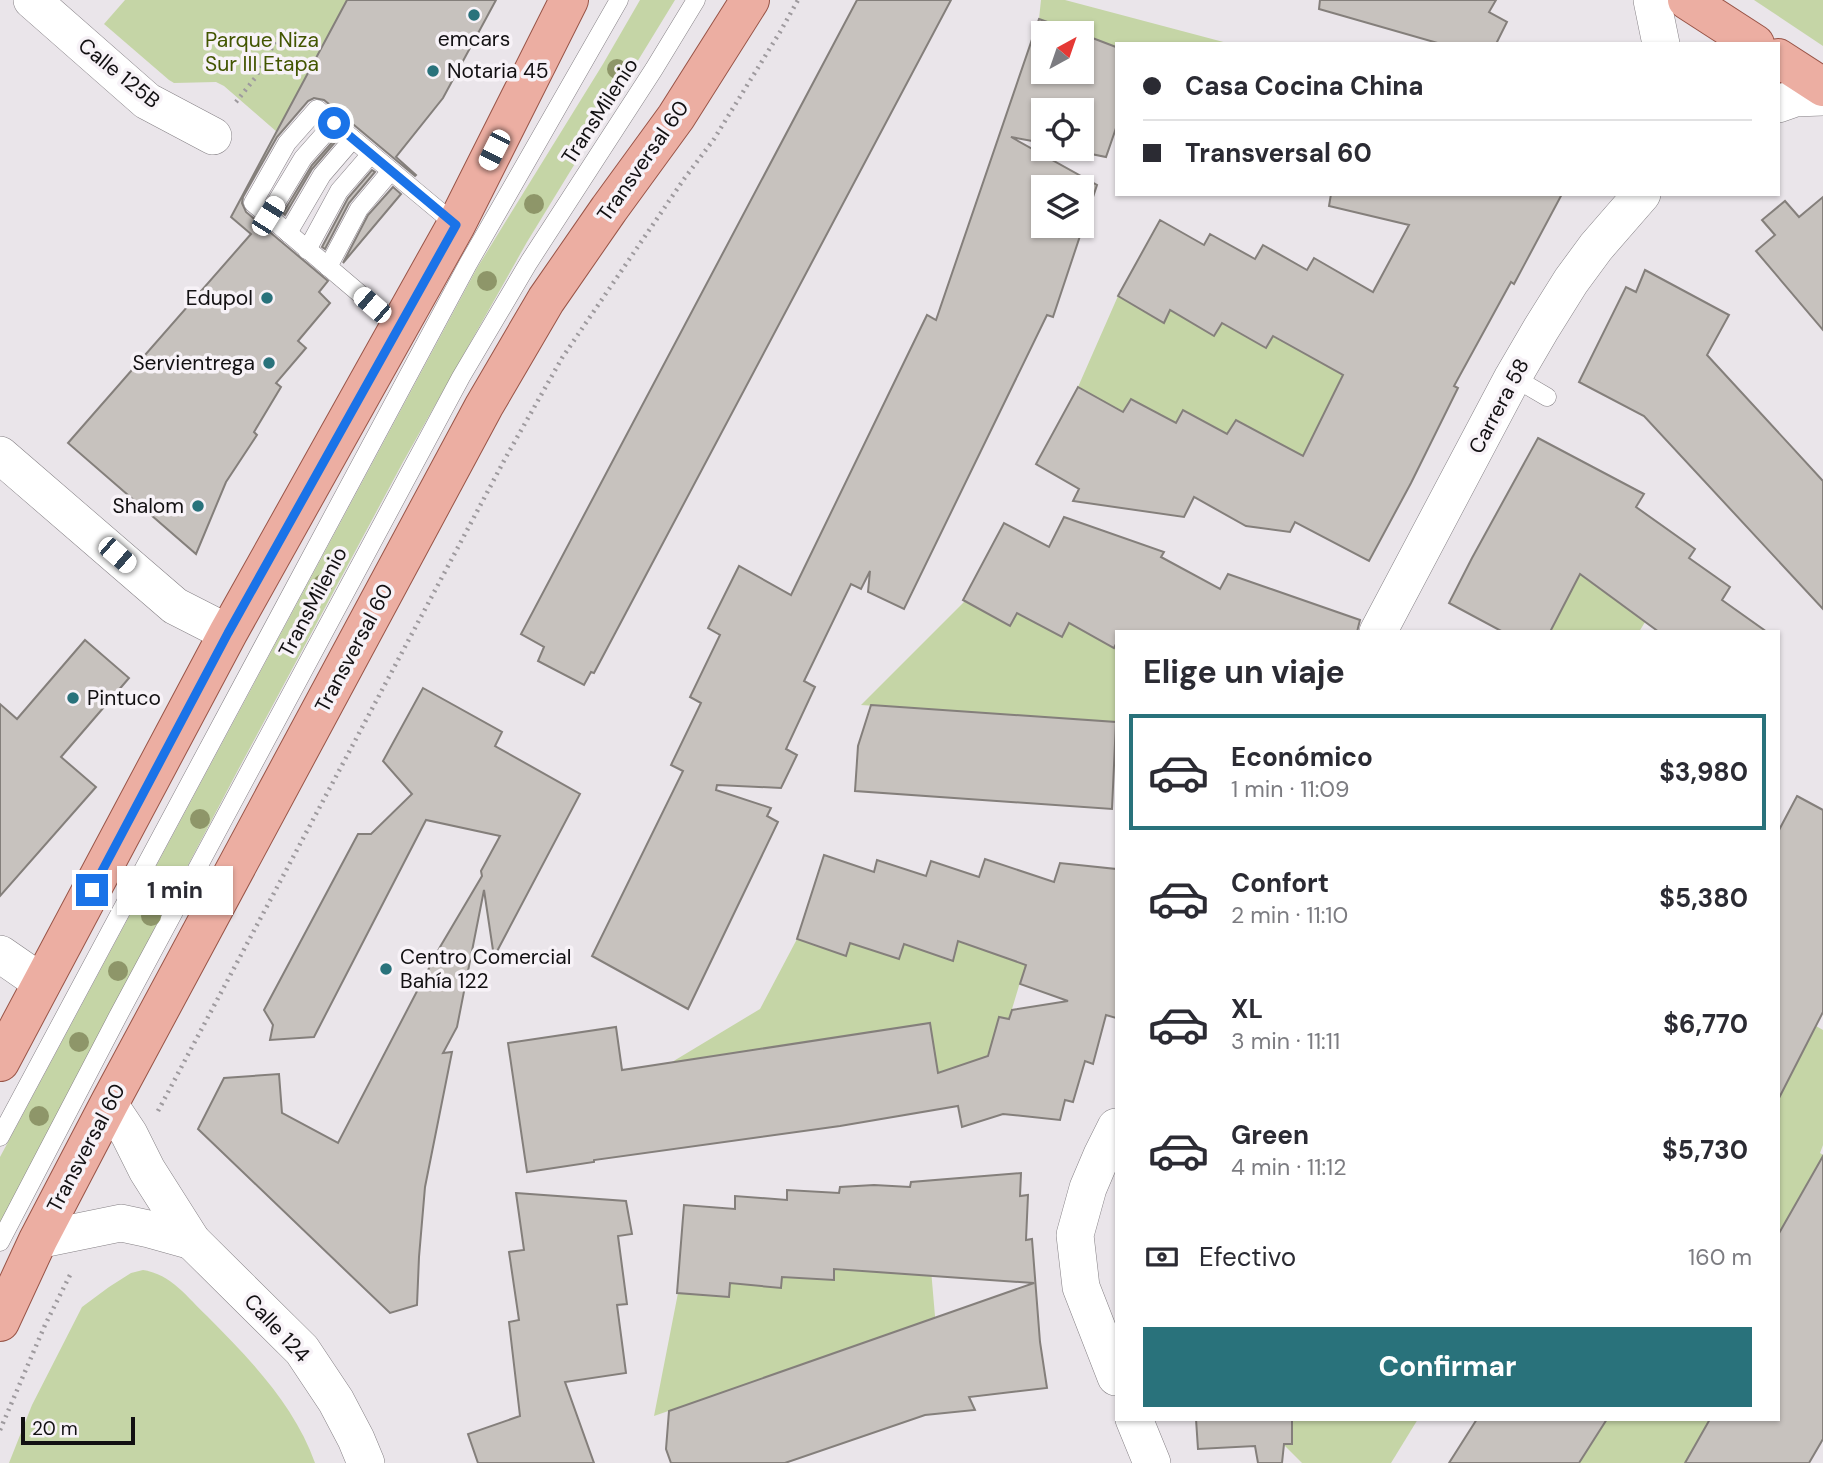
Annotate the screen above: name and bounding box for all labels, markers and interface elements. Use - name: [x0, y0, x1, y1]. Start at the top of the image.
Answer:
- marker: emcars: [466, 7, 482, 23]
- north arrow: [1031, 21, 1094, 84]
- map controls: [1031, 21, 1094, 238]
- place label: emcars: [438, 25, 510, 53]
- park label: Parque Niza Sur III Etapa: [205, 26, 319, 78]
- street label: Calle 125B: [72, 31, 166, 115]
- street label: TransMilenio: [555, 53, 645, 169]
- place label: Notaria 45: [447, 57, 549, 85]
- marker: Notaria 45: [425, 63, 441, 79]
- text: Casa Cocina China: [1185, 69, 1424, 103]
- street label: Transversal 60: [591, 95, 695, 227]
- button: locate: [1031, 98, 1094, 161]
- route start: [318, 107, 350, 139]
- car: [476, 127, 513, 173]
- text: Transversal 60: [1185, 136, 1372, 170]
- button: layers: [1031, 175, 1094, 238]
- car: [248, 193, 289, 239]
- car: [350, 283, 395, 327]
- place label: Edupol: [186, 284, 253, 312]
- marker: Edupol: [259, 290, 275, 306]
- place label: Servientrega: [132, 349, 255, 377]
- street label: Carrera 58: [1462, 354, 1536, 458]
- marker: Servientrega: [261, 355, 277, 371]
- place label: Shalom: [112, 492, 184, 520]
- marker: Shalom: [190, 498, 206, 514]
- car: [95, 533, 140, 577]
- street label: TransMilenio: [272, 542, 354, 662]
- street label: Transversal 60: [308, 579, 400, 717]
- text: Elige un viaje: [1143, 651, 1345, 693]
- place label: Pintuco: [87, 684, 161, 712]
- marker: Pintuco: [65, 690, 81, 706]
- text: Económico: [1231, 740, 1373, 774]
- icon: car: [1147, 741, 1210, 804]
- text: $3,980: [1659, 755, 1748, 789]
- text: 1 min · 11:09: [1231, 774, 1349, 804]
- callout: 1 min: [116, 866, 232, 914]
- text: Confort: [1231, 866, 1329, 900]
- icon: car: [1147, 867, 1210, 930]
- route end: [76, 874, 108, 906]
- text: 1 min: [147, 875, 203, 905]
- text: $5,380: [1659, 881, 1748, 915]
- text: 2 min · 11:10: [1231, 900, 1348, 930]
- place label: Centro Comercial Bahía 122: [400, 943, 571, 995]
- marker: Centro Comercial Bahía 122: [378, 961, 394, 977]
- text: XL: [1231, 992, 1263, 1026]
- icon: car: [1147, 993, 1210, 1056]
- text: $6,770: [1663, 1007, 1748, 1041]
- text: 3 min · 11:11: [1231, 1026, 1340, 1056]
- street label: Transversal 60: [40, 1079, 132, 1217]
- text: Green: [1231, 1118, 1309, 1152]
- icon: car: [1147, 1119, 1210, 1182]
- text: $5,730: [1662, 1133, 1748, 1167]
- text: 4 min · 11:12: [1231, 1152, 1347, 1182]
- icon: cash: [1143, 1238, 1181, 1276]
- text: Efectivo: [1199, 1240, 1296, 1274]
- text: 160 m: [1688, 1242, 1752, 1272]
- street label: Calle 124: [238, 1288, 316, 1369]
- button: Confirmar: [1143, 1327, 1752, 1407]
- scale bar: [21, 1414, 135, 1446]
- text: 20 m: [32, 1416, 78, 1441]

